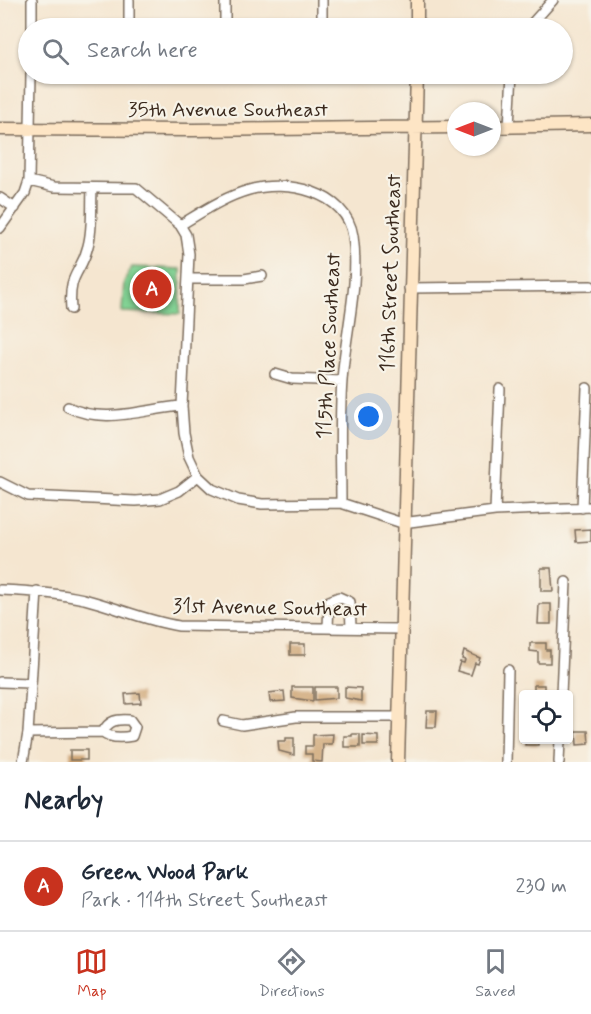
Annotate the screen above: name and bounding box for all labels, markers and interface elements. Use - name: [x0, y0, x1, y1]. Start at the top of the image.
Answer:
- search box: [18, 18, 573, 84]
- icon: search: [39, 35, 72, 68]
- text: Search here: [87, 37, 198, 65]
- street label: 35th Avenue Southeast: [128, 96, 329, 124]
- north arrow: [447, 102, 501, 156]
- street label: 116th Street Southeast: [374, 173, 408, 373]
- street label: 115th Place Southeast: [310, 251, 348, 440]
- pin: A: [132, 266, 172, 312]
- your location: [354, 402, 383, 431]
- street label: 31st Avenue Southeast: [172, 592, 368, 624]
- map controls: [519, 690, 573, 744]
- button: locate: [519, 690, 573, 744]
- text: Nearby: [24, 784, 103, 818]
- text: Green Wood Park: [81, 859, 248, 887]
- text: A: [37, 873, 50, 900]
- text: 230 m: [515, 873, 567, 900]
- text: Park · 114th Street Southeast: [81, 887, 328, 914]
- tab: Map: [75, 945, 108, 1002]
- tab: Directions: [259, 945, 325, 1002]
- tab: Saved: [475, 945, 516, 1002]

